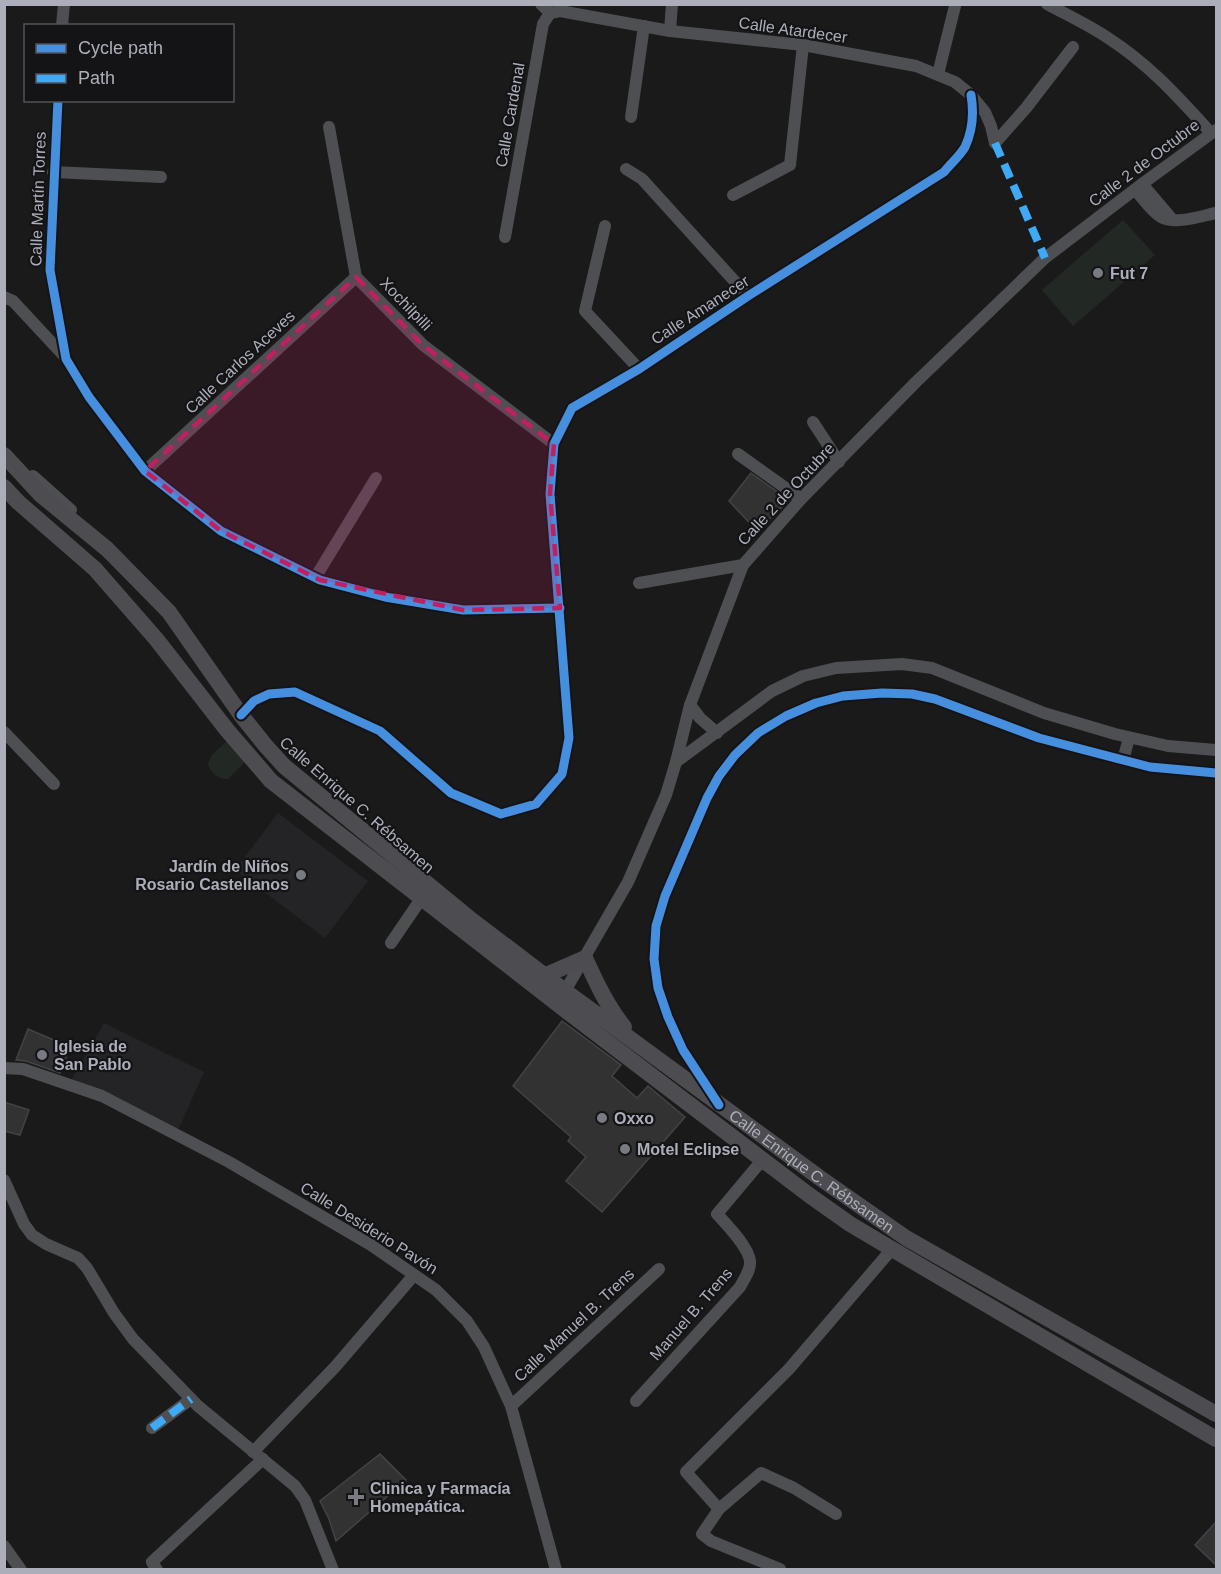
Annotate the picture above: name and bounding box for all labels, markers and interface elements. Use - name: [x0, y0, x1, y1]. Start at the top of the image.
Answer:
- street label: Calle Atardecer: [738, 14, 849, 46]
- legend: [24, 24, 234, 102]
- text: Cycle path: [78, 38, 163, 58]
- street label: Calle Cardenal: [492, 61, 528, 169]
- text: Path: [78, 68, 115, 88]
- street label: Calle 2 de Octubre: [1086, 116, 1202, 210]
- street label: Calle Martín Torres: [27, 131, 49, 267]
- place label: Fut 7: [1110, 265, 1148, 282]
- marker: Fut 7: [1091, 266, 1105, 280]
- street label: Calle Amanecer: [648, 272, 753, 348]
- street label: Xochilpilli: [377, 274, 435, 334]
- street label: Calle Carlos Aceves: [182, 307, 298, 417]
- street label: Calle 2 de Octubre: [734, 439, 838, 549]
- street label: Calle Enrique C. Rébsamen: [277, 734, 437, 876]
- place label: Jardín de Niños Rosario Castellanos: [135, 858, 289, 893]
- marker: Jardín de Niños Rosario Castellanos: [294, 868, 308, 882]
- place label: Iglesia de San Pablo: [54, 1038, 132, 1073]
- marker: Iglesia de San Pablo: [35, 1048, 49, 1062]
- street label: Calle Enrique C. Rébsamen: [726, 1106, 897, 1236]
- place label: Oxxo: [614, 1110, 654, 1127]
- marker: Oxxo: [595, 1111, 609, 1125]
- place label: Motel Eclipse: [637, 1141, 739, 1158]
- marker: Motel Eclipse: [618, 1142, 632, 1156]
- street label: Calle Desiderio Pavón: [297, 1179, 441, 1277]
- street label: Manuel B. Trens: [646, 1264, 736, 1364]
- street label: Calle Manuel B. Trens: [511, 1265, 637, 1385]
- place label: Clinica y Farmacía Homepática.: [370, 1480, 511, 1515]
- marker: Clinica y Farmacía Homepática.: [347, 1488, 365, 1506]

